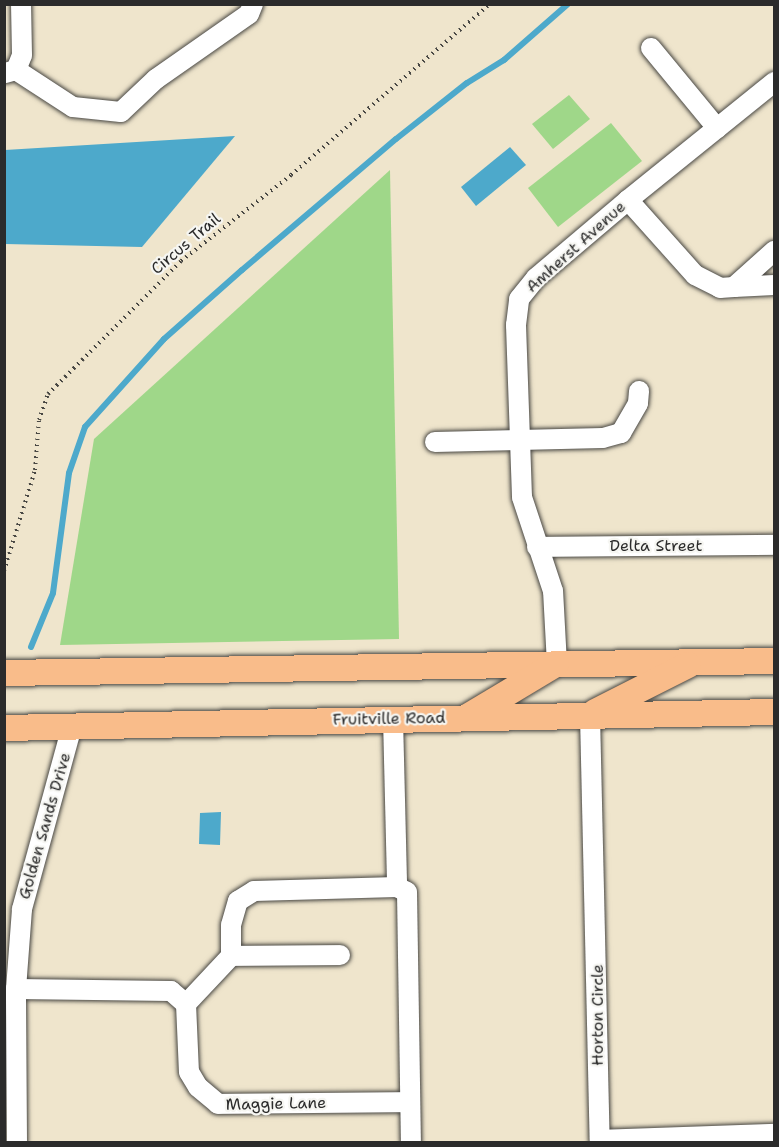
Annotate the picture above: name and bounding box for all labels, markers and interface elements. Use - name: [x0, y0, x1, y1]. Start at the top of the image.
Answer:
- street label: Amherst Avenue: [522, 197, 630, 297]
- street label: Circus Trail: [147, 209, 225, 279]
- street label: Delta Street: [610, 536, 702, 556]
- street label: Fruitville Road: [332, 708, 446, 730]
- street label: Golden Sands Drive: [15, 750, 75, 902]
- street label: Horton Circle: [588, 964, 608, 1066]
- street label: Maggie Lane: [226, 1094, 326, 1114]

